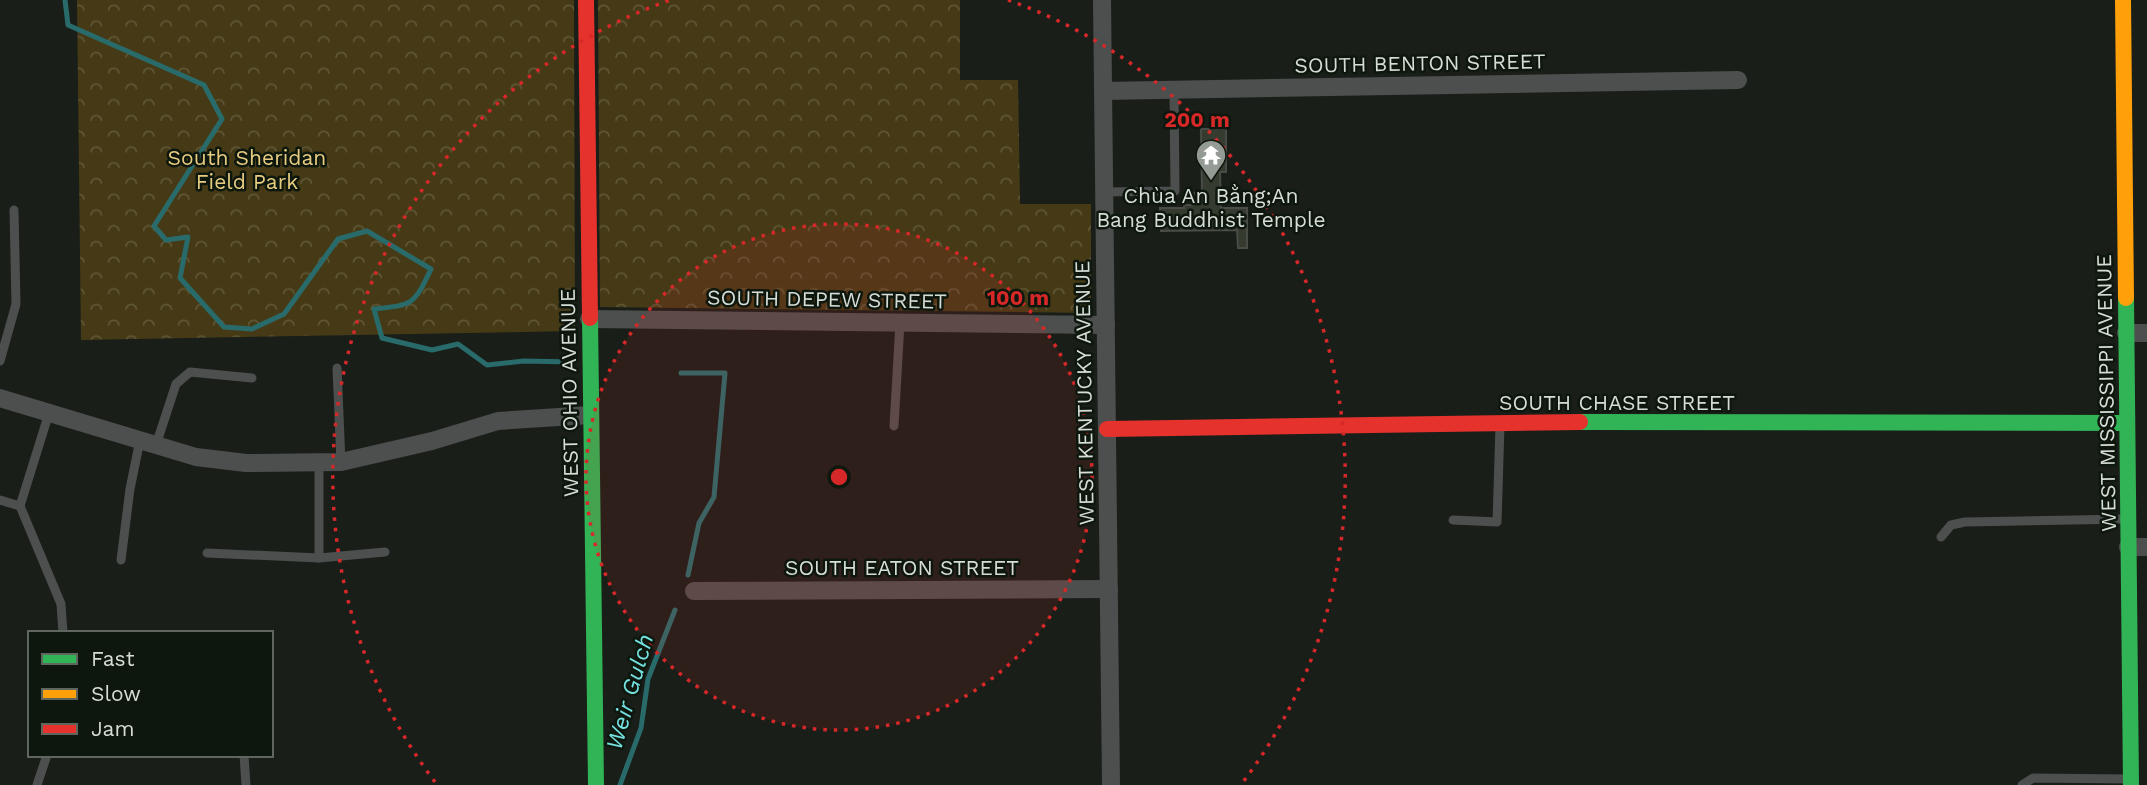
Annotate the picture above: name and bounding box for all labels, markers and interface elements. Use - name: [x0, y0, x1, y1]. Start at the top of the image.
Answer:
- street label: SOUTH BENTON STREET: [1294, 48, 1546, 78]
- text: 200 m: [1164, 107, 1230, 132]
- temple icon: Chùa An Bằng;An Bang Buddhist Temple: [1194, 138, 1228, 182]
- park label: South Sheridan Field Park: [168, 145, 326, 194]
- place label: Chùa An Bằng;An Bang Buddhist Temple: [1096, 183, 1326, 232]
- street label: WEST MISSISSIPPI AVENUE: [2091, 254, 2121, 532]
- street label: WEST KENTUCKY AVENUE: [1069, 260, 1099, 526]
- street label: SOUTH DEPEW STREET: [707, 284, 947, 314]
- text: 100 m: [987, 285, 1049, 310]
- street label: WEST OHIO AVENUE: [555, 289, 583, 497]
- street label: SOUTH CHASE STREET: [1499, 390, 1735, 415]
- centre of rings: [827, 465, 851, 489]
- street label: SOUTH EATON STREET: [785, 555, 1019, 580]
- legend: [28, 631, 273, 757]
- water label: Weir Gulch: [601, 631, 659, 753]
- text: Fast: [91, 646, 135, 671]
- text: Slow: [91, 681, 141, 706]
- text: Jam: [91, 716, 134, 741]

